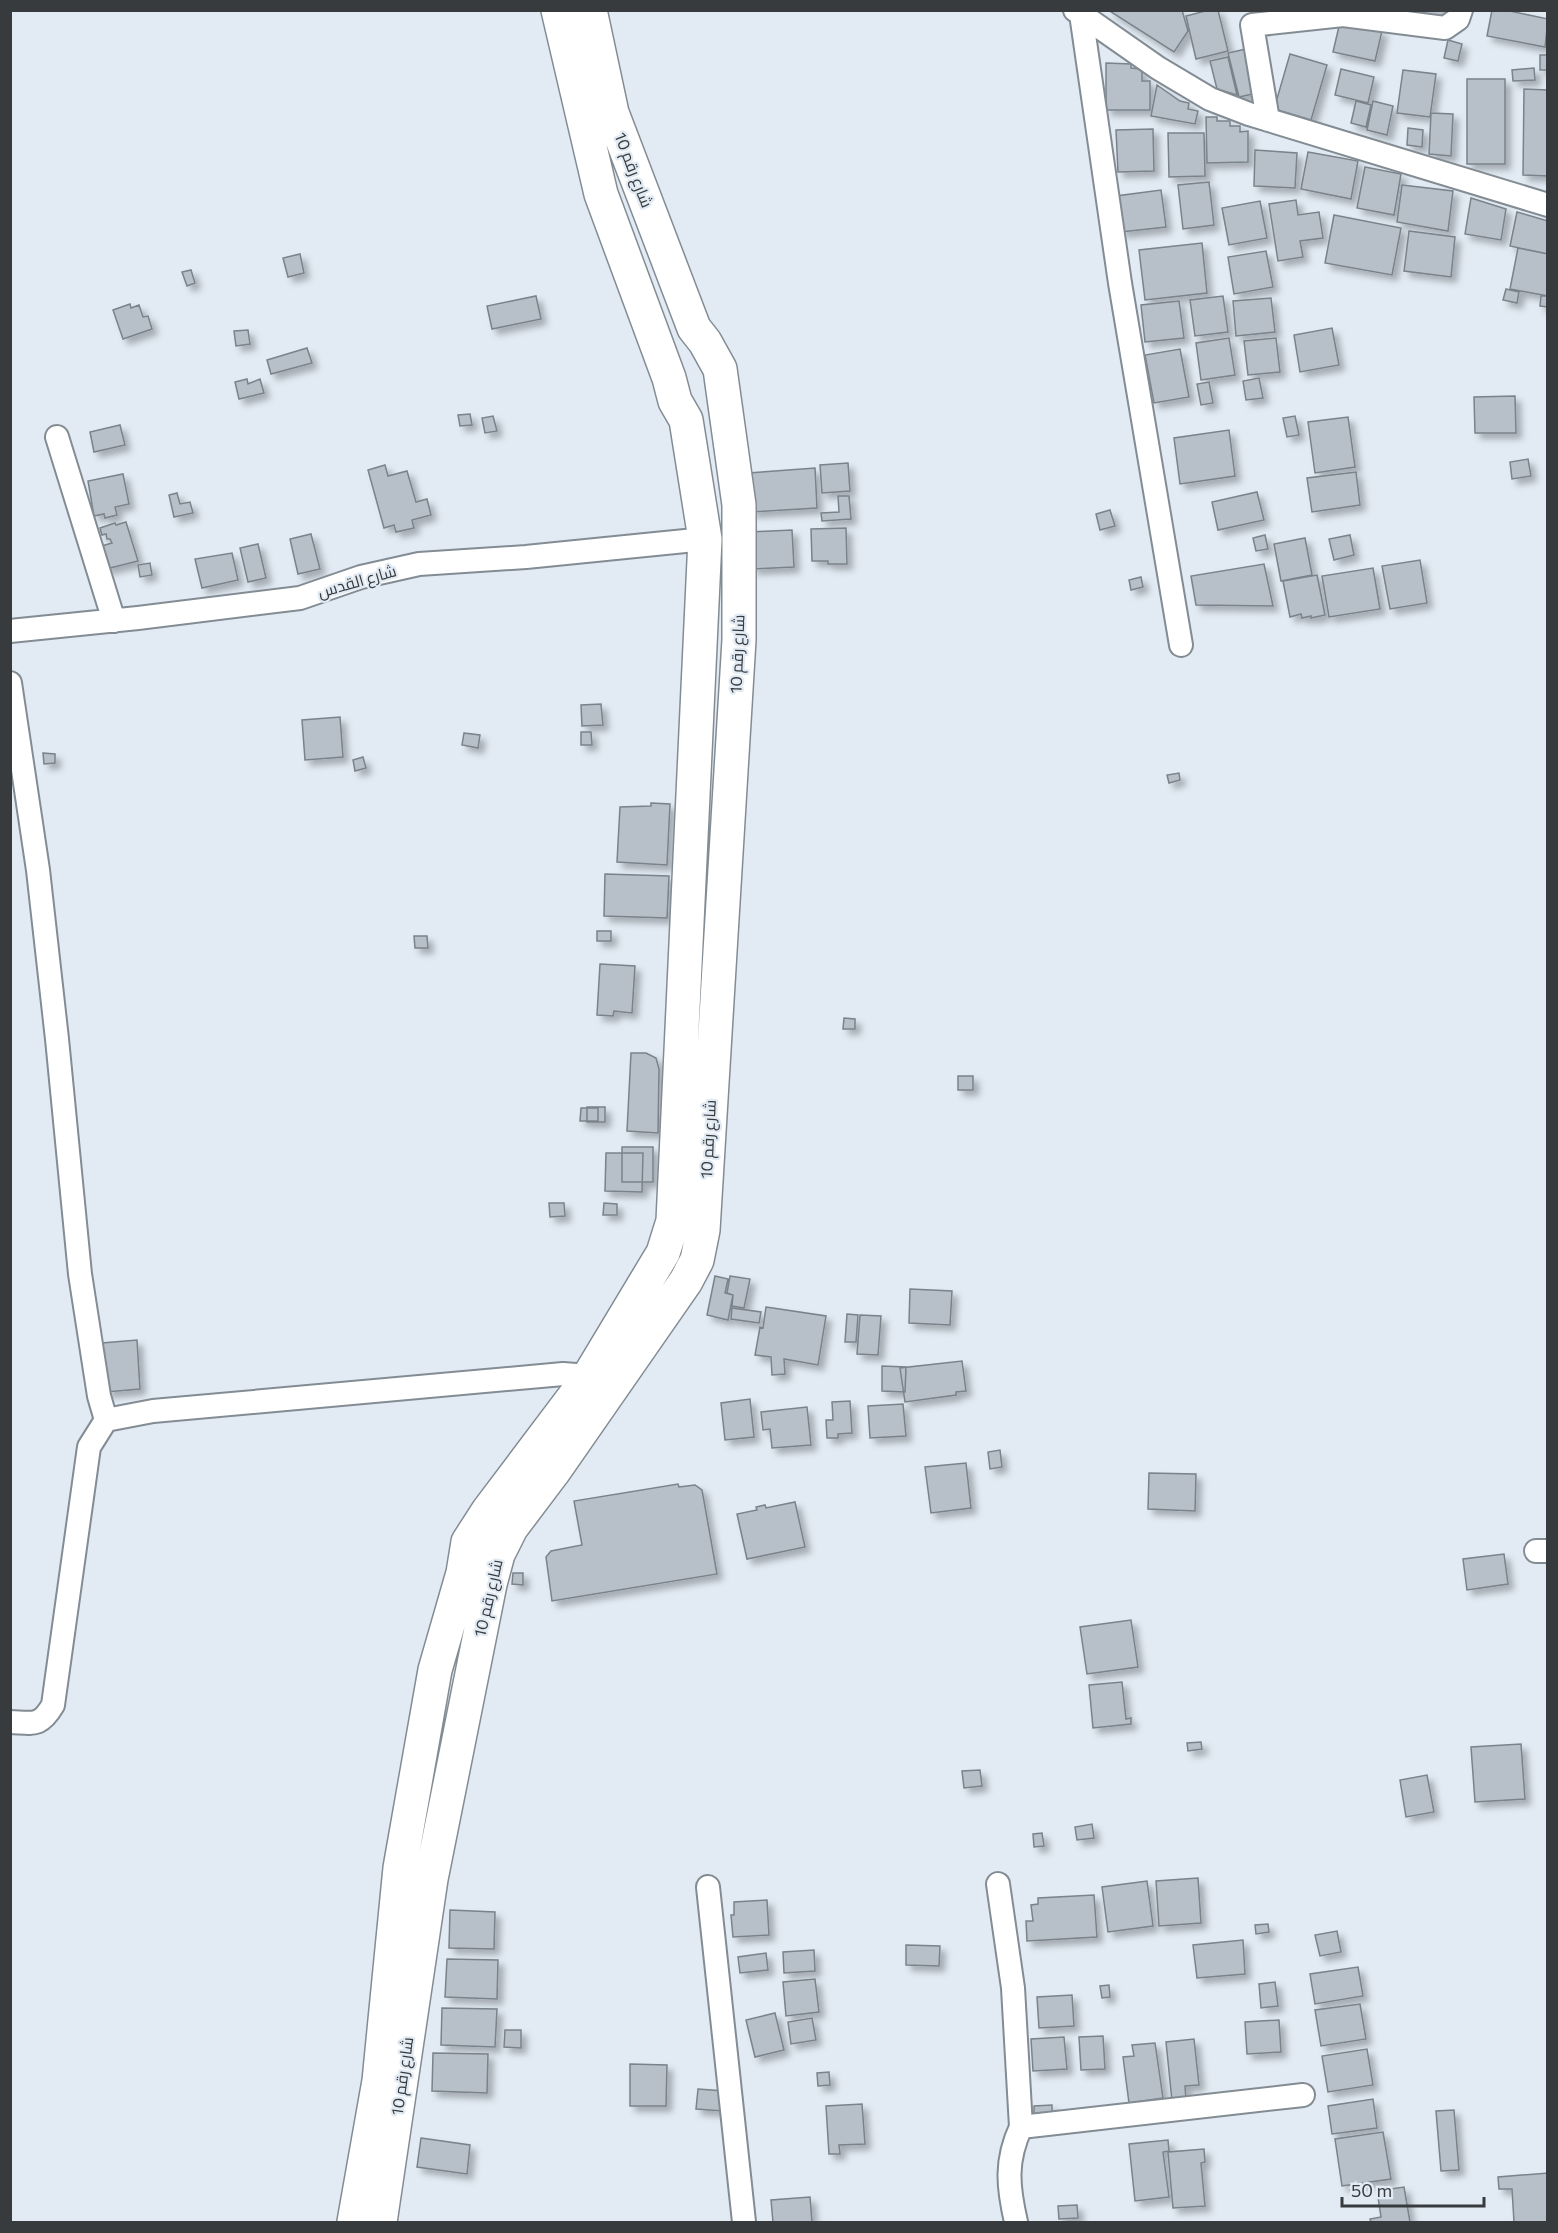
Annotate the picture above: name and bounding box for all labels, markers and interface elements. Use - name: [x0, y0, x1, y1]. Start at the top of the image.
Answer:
- street label: شارع رقم 10: [609, 130, 657, 211]
- street label: شارع القدس: [315, 560, 399, 604]
- street label: شارع رقم 10: [726, 614, 750, 694]
- street label: شارع رقم 10: [696, 1099, 722, 1179]
- street label: شارع رقم 10: [469, 1557, 509, 1639]
- street label: شارع رقم 10: [387, 2036, 419, 2117]
- scale bar: [1342, 2170, 1484, 2208]
- text: 50 m: [1351, 2179, 1392, 2201]

